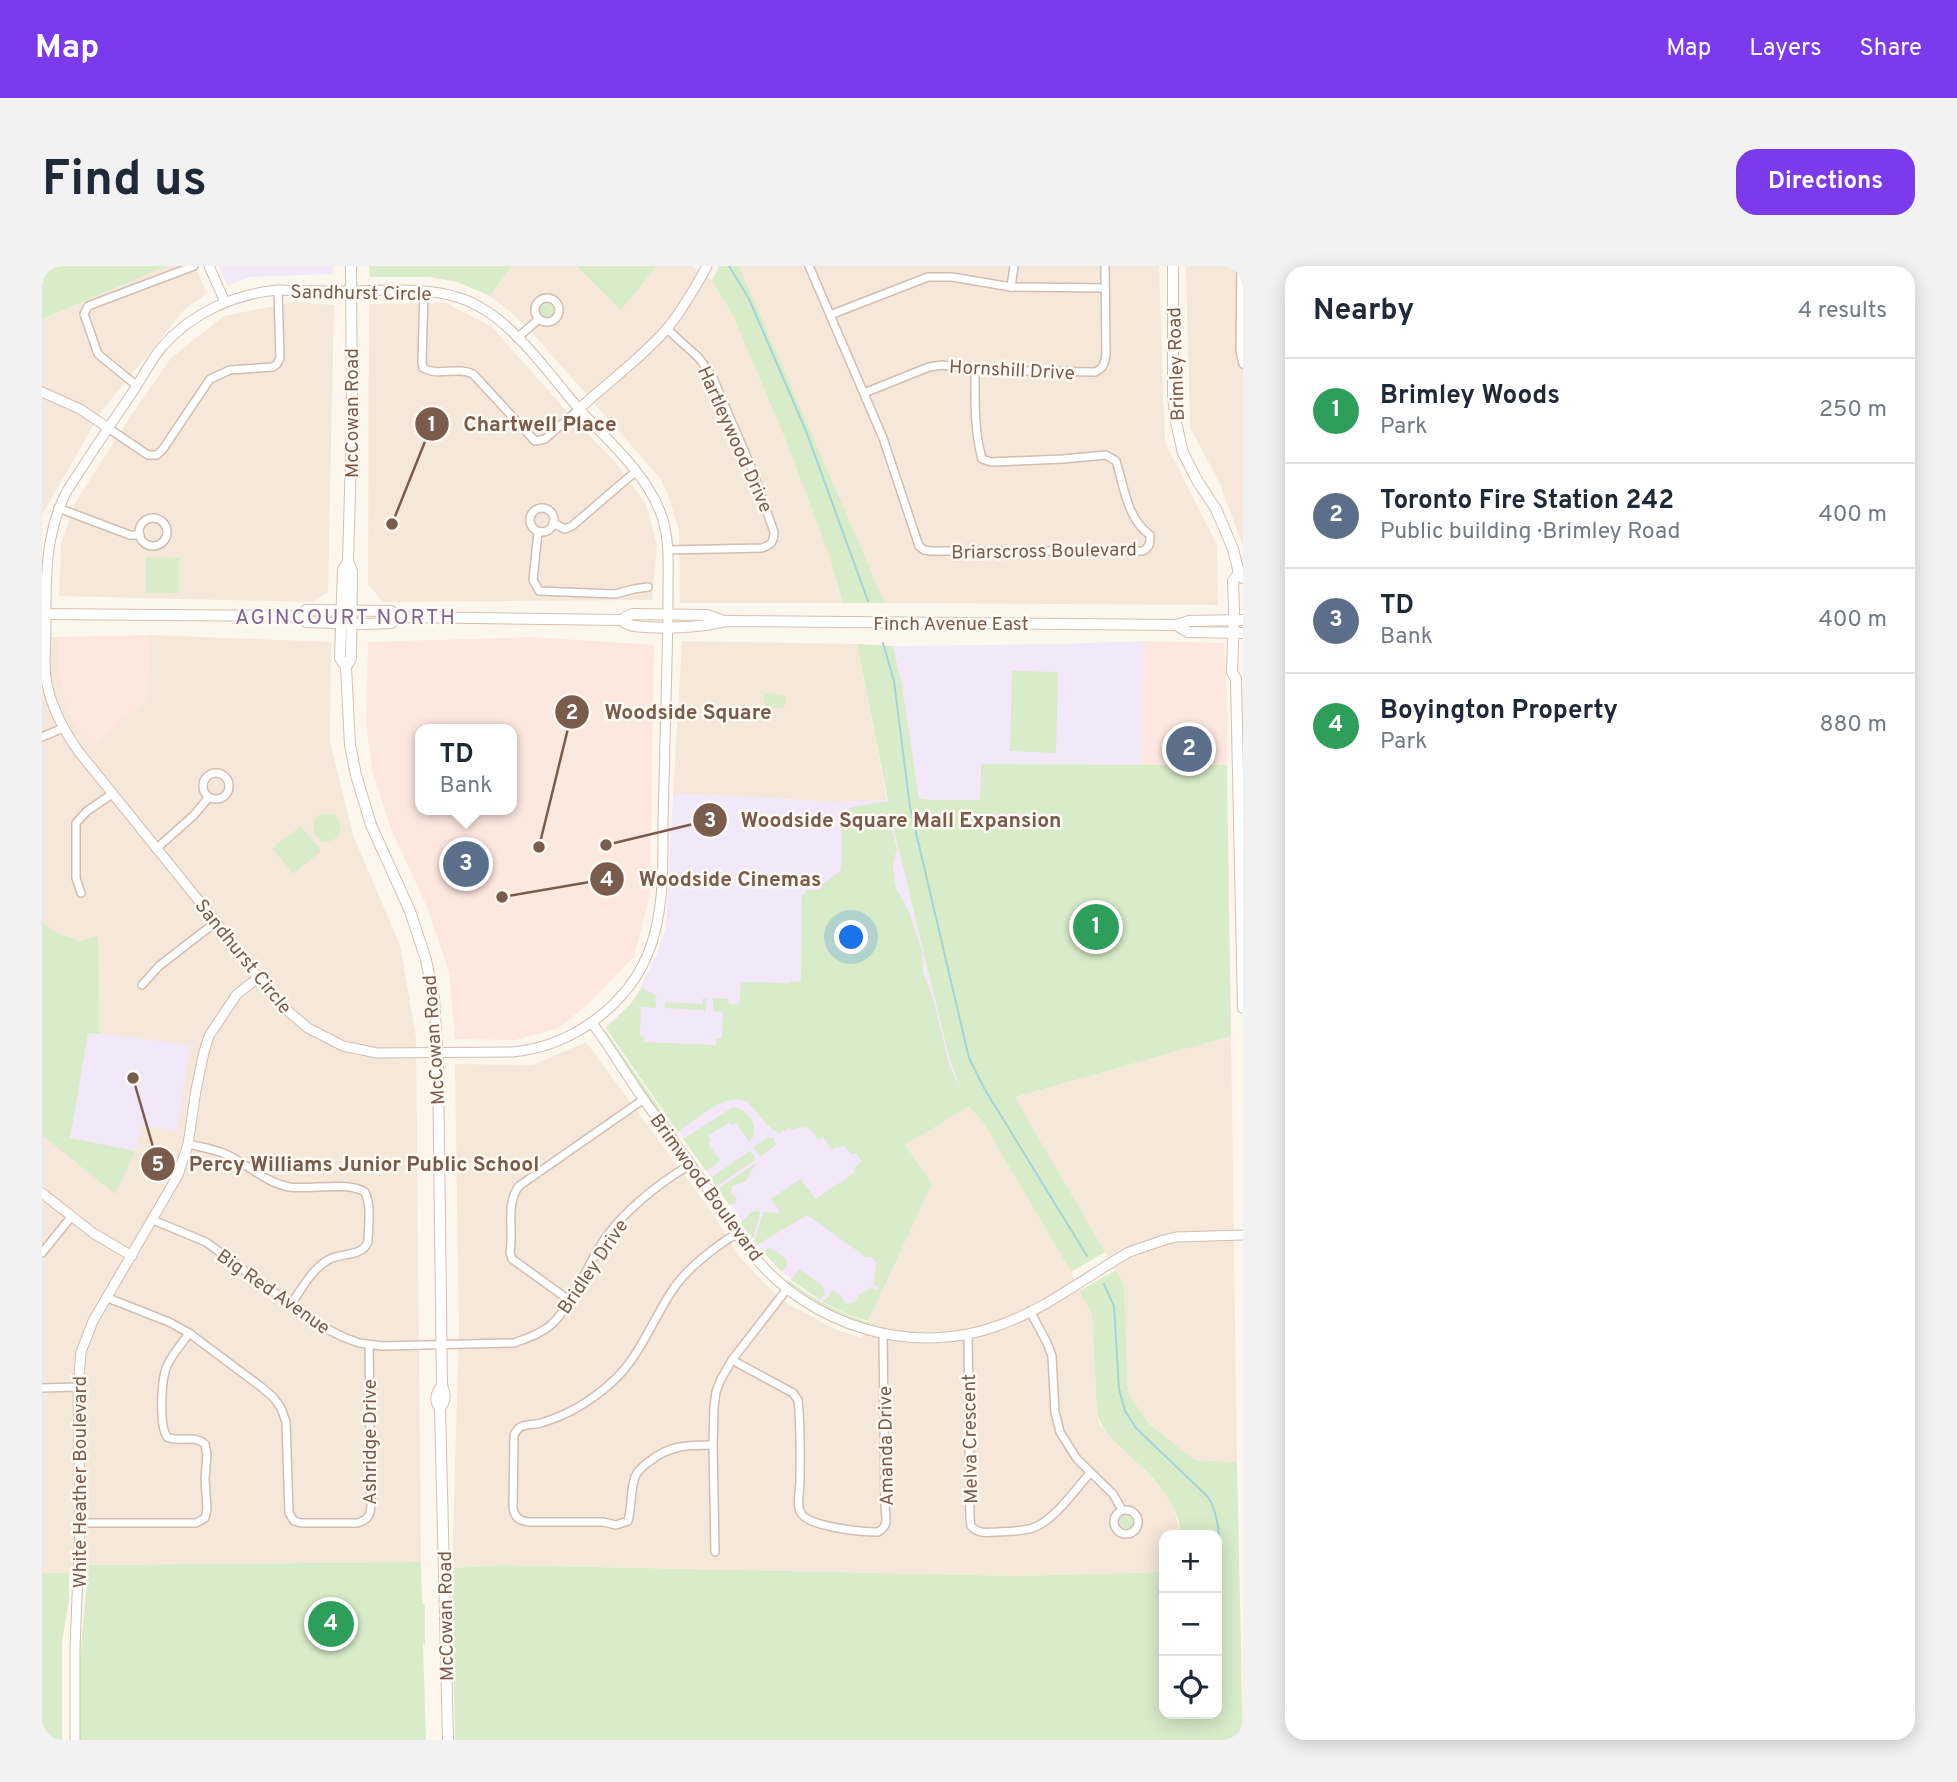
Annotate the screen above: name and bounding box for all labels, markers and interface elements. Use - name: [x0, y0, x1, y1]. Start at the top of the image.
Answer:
- text: Map: [35, 28, 99, 70]
- text: Map: [1666, 34, 1711, 64]
- text: Layers: [1749, 34, 1821, 64]
- text: Share: [1859, 34, 1922, 64]
- button: Directions: [1736, 149, 1915, 215]
- text: Find us: [42, 151, 207, 213]
- street label: Sandhurst Circle: [290, 281, 432, 307]
- text: Nearby: [1313, 293, 1414, 330]
- text: 4 results: [1798, 297, 1887, 326]
- street label: Brimley Road: [1163, 307, 1191, 421]
- street label: McCowan Road: [341, 348, 365, 478]
- street label: Hornshill Drive: [948, 356, 1075, 386]
- street label: Hartleywood Drive: [691, 363, 777, 517]
- text: Brimley Woods: [1380, 380, 1560, 413]
- text: 1: [1331, 396, 1341, 425]
- text: 250 m: [1819, 396, 1887, 425]
- callout: Chartwell Place: [414, 403, 631, 445]
- text: 1: [428, 412, 436, 439]
- text: Chartwell Place: [463, 412, 617, 439]
- text: Park: [1380, 413, 1427, 442]
- text: Toronto Fire Station 242: [1380, 485, 1674, 518]
- text: 2: [1329, 501, 1343, 530]
- text: 400 m: [1818, 501, 1887, 530]
- text: Public building · Brimley Road: [1380, 518, 1680, 547]
- street label: Briarscross Boulevard: [951, 538, 1137, 566]
- text: TD: [1380, 590, 1414, 623]
- district label: AGINCOURT NORTH: [235, 605, 457, 632]
- text: 3: [1329, 606, 1343, 635]
- text: 400 m: [1818, 606, 1887, 635]
- street label: Finch Avenue East: [873, 613, 1029, 637]
- text: Bank: [1380, 623, 1433, 652]
- callout: Woodside Square: [555, 691, 785, 733]
- text: Boyington Property: [1380, 695, 1618, 728]
- text: 2: [566, 700, 578, 727]
- text: Woodside Square: [604, 700, 772, 727]
- text: 4: [1329, 711, 1343, 740]
- text: 880 m: [1819, 711, 1887, 740]
- pin: 2: [1166, 723, 1212, 775]
- popup: [415, 724, 517, 815]
- text: Park: [1380, 728, 1427, 757]
- text: TD: [440, 739, 474, 772]
- text: Bank: [440, 772, 492, 801]
- callout: Woodside Square Mall Expansion: [692, 799, 1076, 841]
- text: 3: [704, 808, 716, 835]
- text: Woodside Square Mall Expansion: [741, 808, 1061, 835]
- pin: 3: [443, 838, 489, 890]
- callout: Woodside Cinemas: [590, 858, 835, 900]
- text: 4: [600, 867, 614, 894]
- text: Woodside Cinemas: [639, 867, 821, 894]
- street label: Sandhurst Circle: [189, 895, 296, 1020]
- pin: 1: [1073, 901, 1119, 953]
- your location: [834, 920, 868, 954]
- street label: McCowan Road: [418, 974, 452, 1106]
- street label: Brimwood Boulevard: [644, 1110, 767, 1267]
- callout: Percy Williams Junior Public School: [140, 1143, 554, 1185]
- text: 5: [152, 1152, 164, 1179]
- text: Percy Williams Junior Public School: [189, 1152, 539, 1179]
- street label: Bridley Drive: [553, 1215, 634, 1319]
- street label: Big Red Avenue: [211, 1245, 334, 1341]
- street label: Melva Crescent: [958, 1374, 984, 1504]
- street label: White Heather Boulevard: [69, 1376, 93, 1588]
- street label: Ashridge Drive: [359, 1379, 383, 1505]
- street label: Amanda Drive: [874, 1386, 900, 1506]
- map controls: [1159, 1530, 1222, 1719]
- button: +: [1159, 1530, 1222, 1593]
- street label: McCowan Road: [434, 1551, 460, 1681]
- button: −: [1159, 1593, 1222, 1656]
- pin: 4: [308, 1598, 354, 1650]
- button: locate: [1159, 1656, 1222, 1719]

